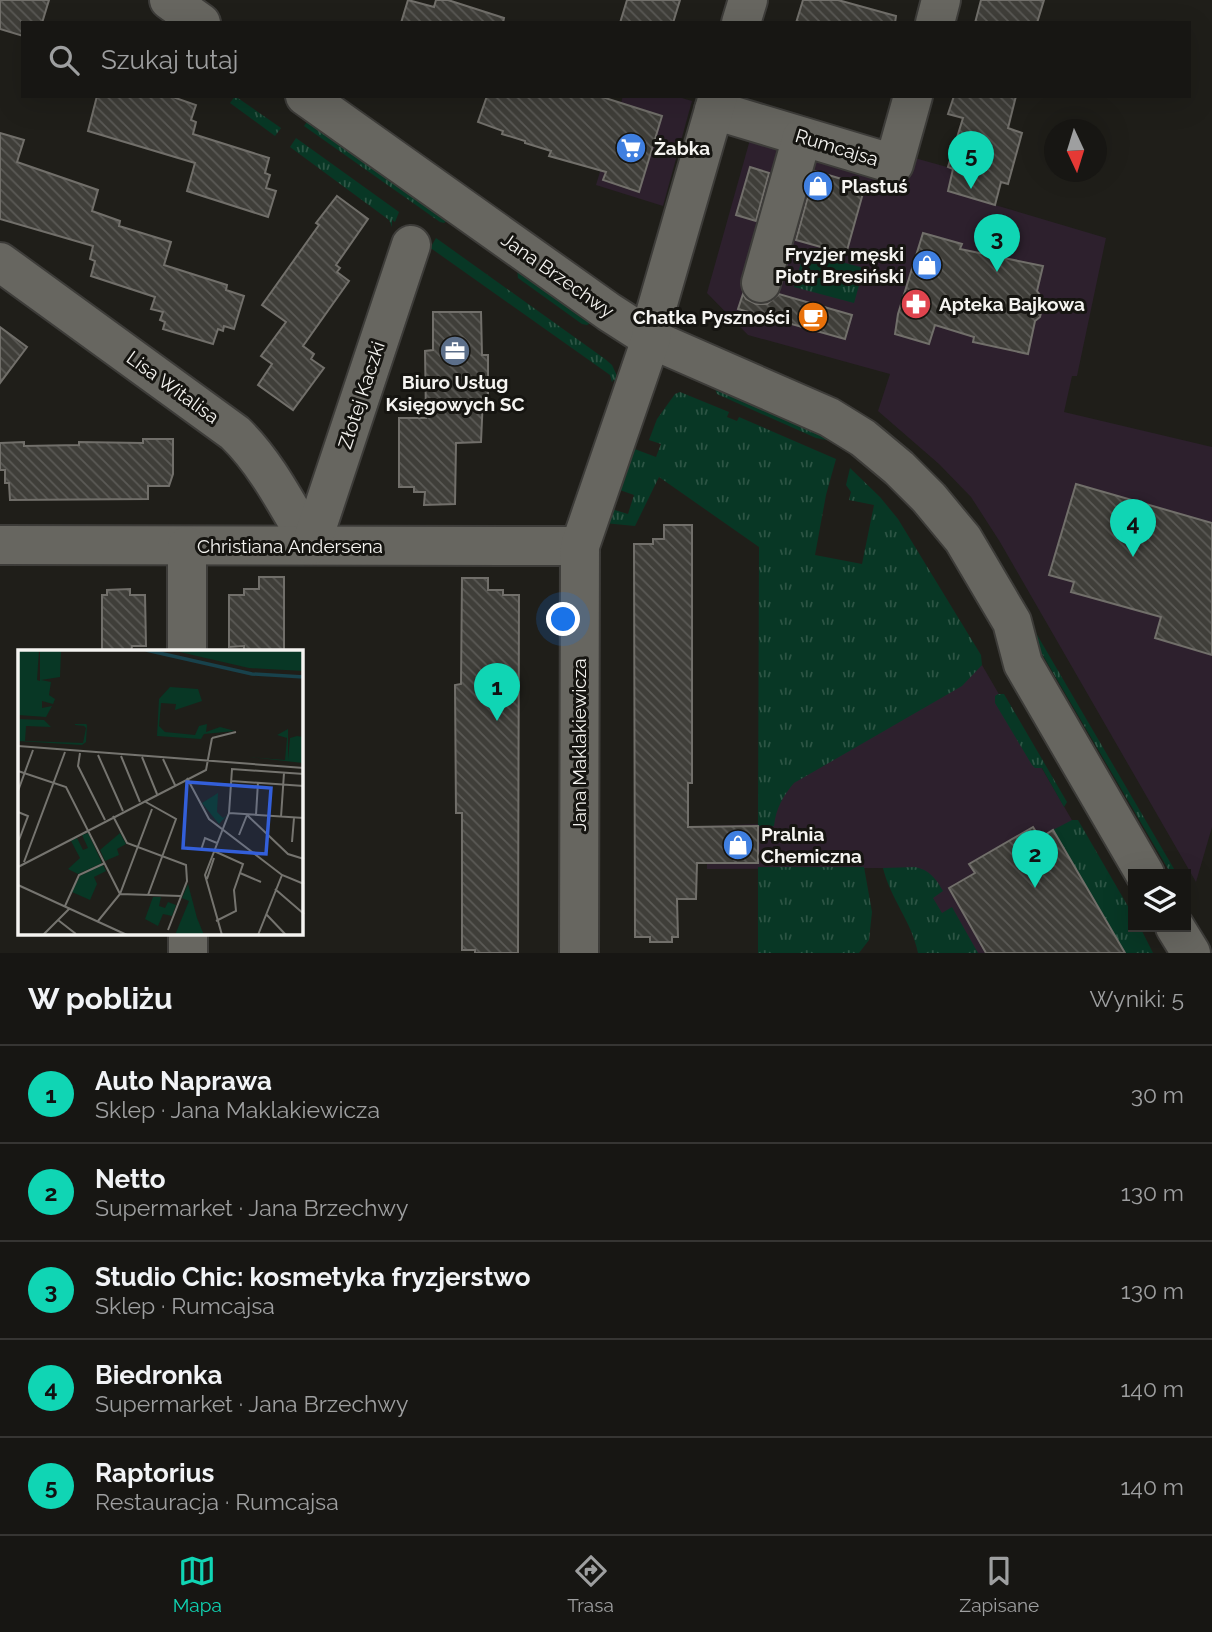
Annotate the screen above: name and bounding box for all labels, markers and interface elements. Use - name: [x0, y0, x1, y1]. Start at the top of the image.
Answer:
- search box: [21, 21, 1191, 98]
- icon: search: [45, 41, 83, 79]
- text: Szukaj tutaj: [101, 45, 238, 75]
- north arrow: [1044, 119, 1107, 182]
- street label: Rumcajsa: [793, 124, 881, 170]
- supermarket icon: Żabka: [614, 131, 648, 165]
- pin: 5: [948, 131, 994, 189]
- place label: Żabka: [654, 137, 710, 159]
- shop icon: Plastuś: [801, 169, 835, 203]
- place label: Plastuś: [841, 175, 908, 197]
- pin: 3: [974, 214, 1020, 272]
- street label: Jana Brzechwy: [498, 228, 618, 322]
- place label: Fryzjer męski Piotr Bresiński: [775, 243, 904, 287]
- shop icon: Fryzjer męski Piotr Bresiński: [910, 248, 944, 282]
- pharmacy icon: Apteka Bajkowa: [899, 287, 933, 321]
- place label: Apteka Bajkowa: [939, 293, 1085, 315]
- cafe icon: Chatka Pyszności: [796, 300, 830, 334]
- place label: Chatka Pyszności: [633, 306, 790, 328]
- office icon: Biuro Usług Księgowych SC: [438, 334, 472, 368]
- street label: Złotej Kaczki: [333, 338, 389, 452]
- street label: Lisa Witalisa: [123, 346, 223, 428]
- place label: Biuro Usług Księgowych SC: [386, 371, 524, 415]
- pin: 4: [1110, 499, 1156, 557]
- street label: Christiana Andersena: [197, 535, 383, 557]
- your location: [546, 602, 580, 636]
- inset map: [18, 650, 303, 936]
- street label: Jana Maklakiewicza: [568, 659, 590, 831]
- pin: 1: [474, 663, 520, 721]
- place label: Pralnia Chemiczna: [761, 823, 862, 867]
- shop icon: Pralnia Chemiczna: [721, 828, 755, 862]
- pin: 2: [1012, 830, 1058, 888]
- map controls: [1128, 869, 1191, 932]
- button: layers: [1128, 869, 1191, 932]
- text: W pobliżu: [28, 981, 172, 1016]
- text: Wyniki: 5: [1089, 985, 1184, 1012]
- text: Auto Naprawa: [95, 1066, 272, 1096]
- text: 1: [45, 1081, 57, 1108]
- text: 30 m: [1131, 1081, 1184, 1108]
- text: Sklep · Jana Maklakiewicza: [95, 1096, 380, 1123]
- text: Netto: [95, 1164, 166, 1194]
- text: 2: [45, 1179, 57, 1206]
- text: 130 m: [1121, 1179, 1184, 1206]
- text: Supermarket · Jana Brzechwy: [95, 1194, 408, 1221]
- text: Studio Chic: kosmetyka fryzjerstwo: [95, 1262, 530, 1292]
- text: 3: [45, 1277, 57, 1304]
- text: 130 m: [1121, 1277, 1184, 1304]
- text: Sklep · Rumcajsa: [95, 1292, 275, 1319]
- text: Biedronka: [95, 1360, 222, 1390]
- text: 4: [44, 1375, 58, 1402]
- text: 140 m: [1121, 1375, 1184, 1402]
- text: Supermarket · Jana Brzechwy: [95, 1390, 408, 1417]
- text: Raptorius: [95, 1458, 214, 1488]
- text: 5: [45, 1473, 57, 1500]
- text: 140 m: [1121, 1473, 1184, 1500]
- text: Restauracja · Rumcajsa: [95, 1488, 339, 1515]
- tab: Mapa: [173, 1552, 222, 1616]
- tab: Trasa: [567, 1552, 614, 1616]
- tab: Zapisane: [959, 1552, 1039, 1616]

